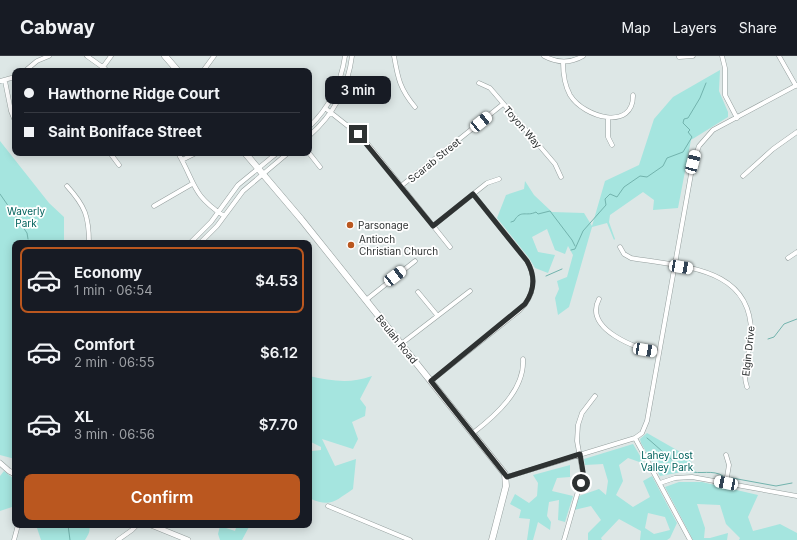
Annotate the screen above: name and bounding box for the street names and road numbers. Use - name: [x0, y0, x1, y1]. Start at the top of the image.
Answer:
- street label: Toyon Way: [501, 103, 545, 151]
- street label: Scarab Street: [405, 135, 463, 185]
- street label: Beulah Road: [374, 312, 420, 366]
- street label: Elgin Drive: [739, 325, 757, 377]

